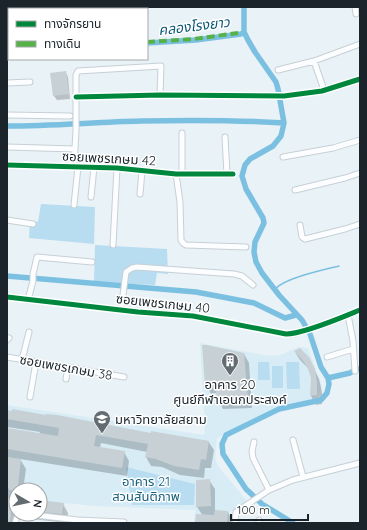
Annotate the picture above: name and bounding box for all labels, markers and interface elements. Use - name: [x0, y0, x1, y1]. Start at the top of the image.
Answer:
- legend: [8, 8, 148, 60]
- water label: คลองโรงยาว: [157, 13, 232, 39]
- text: ทางจักรยาน: [44, 16, 101, 31]
- text: ทางเดิน: [44, 36, 81, 51]
- street label: ซอยเพชรเกษม 42: [62, 148, 156, 168]
- street label: ซอยเพชรเกษม 40: [115, 290, 211, 316]
- street label: ซอยเพชรเกษม 38: [18, 351, 114, 383]
- building icon: อาคาร 20 ศูนย์กีฬาเอนกประสงค์: [220, 351, 240, 376]
- place label: อาคาร 20 ศูนย์กีฬาเอนกประสงค์: [173, 376, 287, 407]
- school or university icon: มหาวิทยาลัยสยาม: [92, 409, 112, 434]
- place label: มหาวิทยาลัยสยาม: [115, 411, 207, 427]
- park label: อาคาร 21 สวนสันติภาพ: [112, 473, 180, 504]
- north arrow: [8, 482, 48, 522]
- scale bar: [231, 496, 308, 522]
- text: N: [30, 498, 45, 509]
- text: 100 m: [237, 502, 270, 517]

